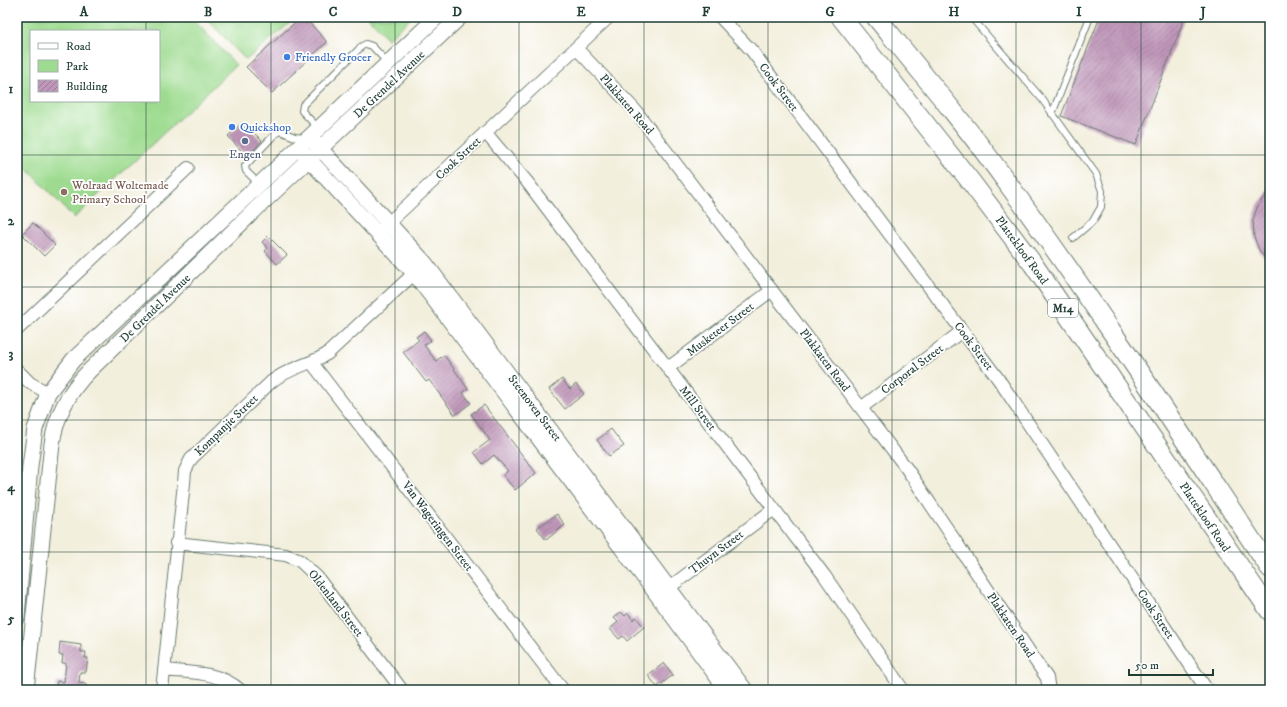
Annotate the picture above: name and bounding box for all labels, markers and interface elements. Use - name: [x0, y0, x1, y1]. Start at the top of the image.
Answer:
- text: A: [79, 4, 89, 20]
- text: B: [204, 4, 212, 20]
- text: C: [329, 4, 338, 20]
- text: D: [452, 4, 462, 20]
- text: E: [576, 4, 586, 20]
- text: F: [702, 4, 711, 20]
- text: G: [825, 4, 835, 20]
- text: H: [949, 4, 960, 20]
- text: I: [1076, 4, 1082, 20]
- text: J: [1198, 4, 1206, 21]
- legend: [30, 30, 160, 102]
- text: Road: [66, 39, 91, 54]
- street label: De Grendel Avenue: [350, 47, 428, 121]
- place label: Friendly Grocer: [295, 50, 372, 65]
- marker: Friendly Grocer: [282, 52, 292, 62]
- text: Park: [66, 59, 88, 74]
- street label: Cook Street: [756, 60, 802, 115]
- street label: Plakkaten Road: [596, 71, 657, 138]
- text: Building: [66, 79, 107, 94]
- text: 1: [9, 81, 14, 97]
- place label: Quickshop: [240, 120, 291, 135]
- marker: Quickshop: [227, 122, 237, 132]
- street label: Cook Street: [433, 134, 484, 183]
- marker: Engen: [240, 136, 250, 146]
- place label: Engen: [229, 147, 262, 162]
- place label: Wolraad Woltemade Primary School: [71, 178, 169, 207]
- marker: Wolraad Woltemade Primary School: [59, 187, 69, 197]
- text: 2: [8, 213, 15, 229]
- street label: Plattekloof Road: [992, 213, 1051, 287]
- street label: De Grendel Avenue: [117, 271, 194, 346]
- street label: Musketeer Street: [684, 299, 757, 360]
- road number: M14: [1048, 299, 1078, 317]
- street label: Cook Street: [951, 319, 997, 374]
- street label: Plakkaten Road: [796, 326, 853, 395]
- street label: Corporal Street: [878, 341, 947, 398]
- text: 3: [9, 346, 14, 362]
- street label: Steenoven Street: [505, 372, 565, 445]
- street label: Mill Street: [676, 383, 719, 434]
- street label: Kompanjie Street: [191, 391, 261, 459]
- street label: Van Wageringen Street: [398, 478, 476, 574]
- text: 4: [6, 479, 15, 496]
- street label: Plattekloof Road: [1176, 480, 1233, 555]
- street label: Thuyn Street: [686, 527, 747, 578]
- street label: Oldenland Street: [305, 567, 367, 640]
- street label: Cook Street: [1134, 587, 1178, 642]
- street label: Plakkaten Road: [983, 590, 1038, 661]
- text: 5: [7, 611, 15, 627]
- scale bar: [1129, 651, 1213, 677]
- text: 50 m: [1135, 658, 1159, 673]

